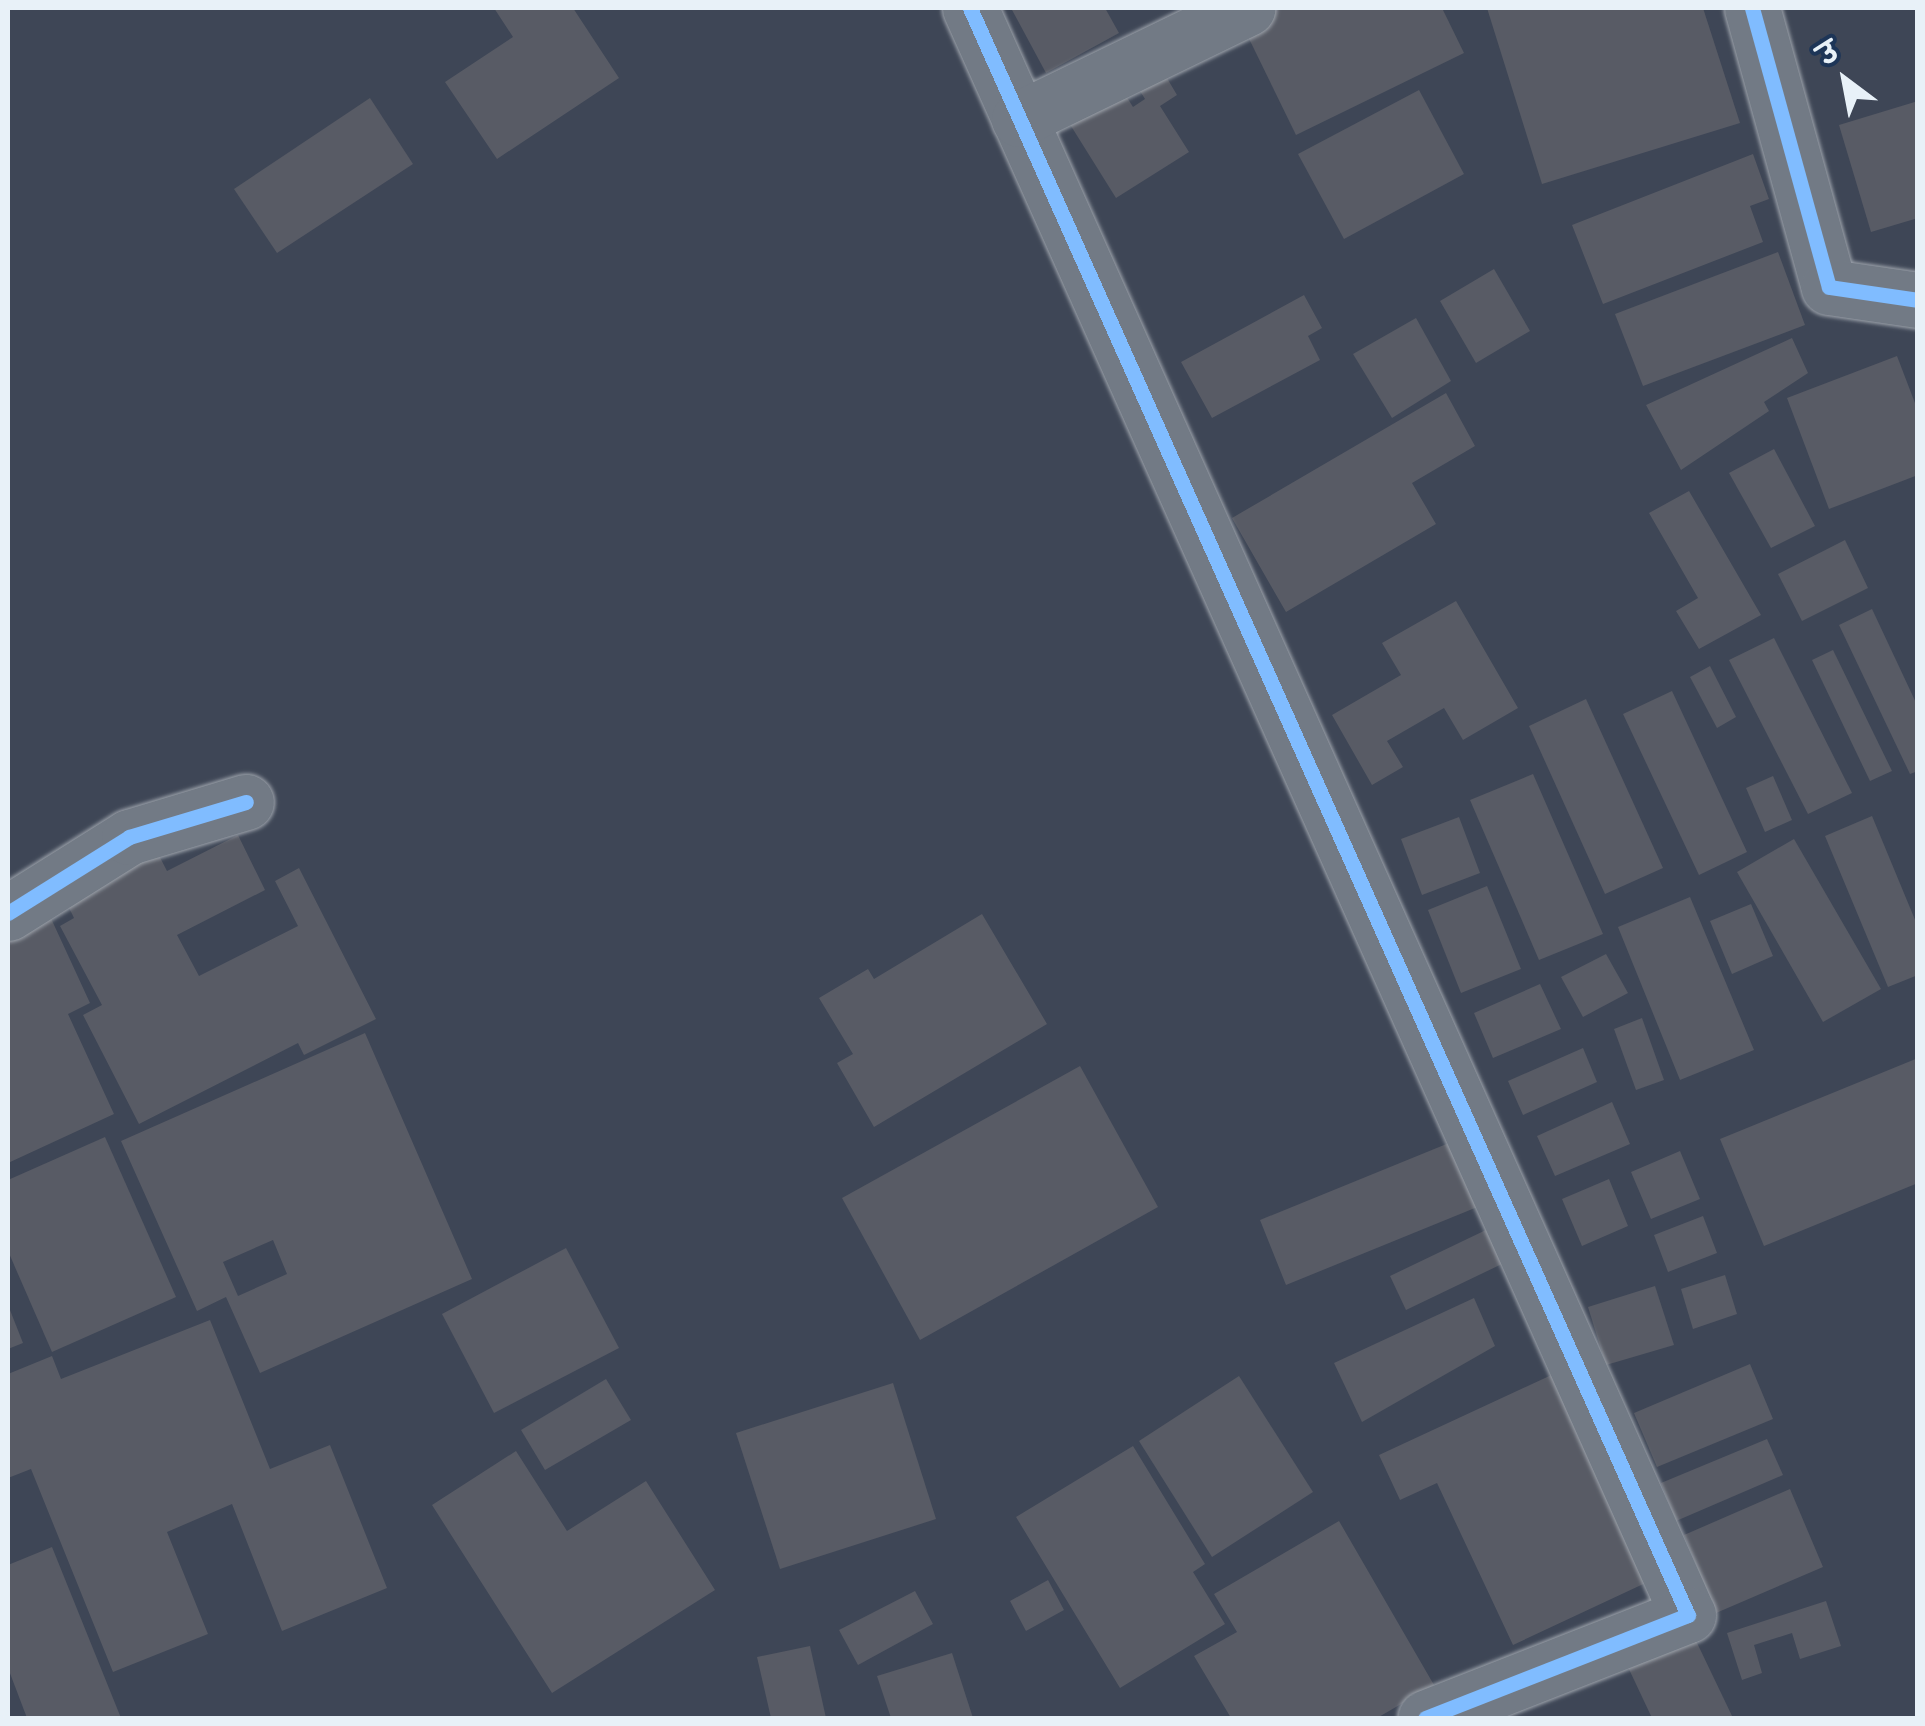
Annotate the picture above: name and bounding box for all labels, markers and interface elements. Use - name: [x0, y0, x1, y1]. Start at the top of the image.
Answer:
- north arrow: [1795, 30, 1895, 130]
- text: उ: [1811, 33, 1847, 76]

